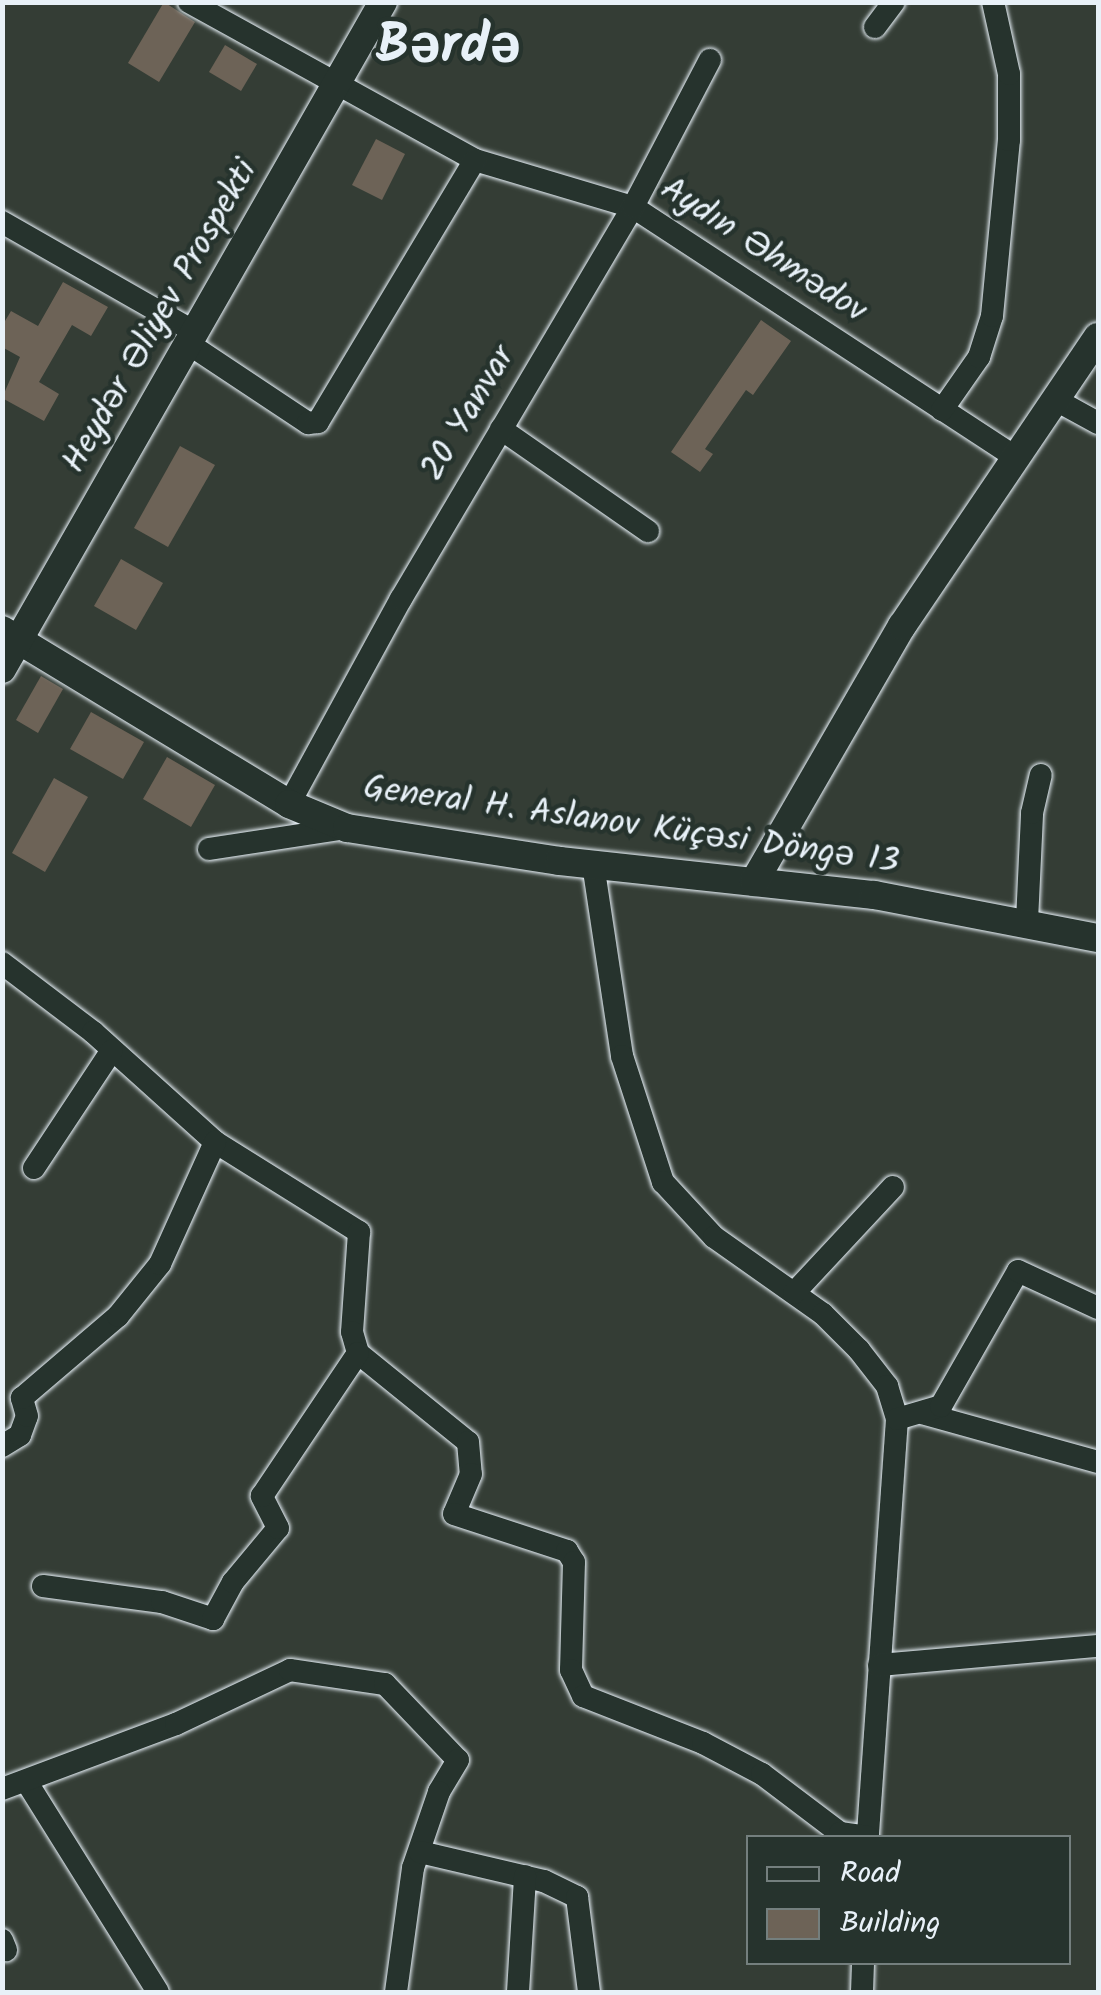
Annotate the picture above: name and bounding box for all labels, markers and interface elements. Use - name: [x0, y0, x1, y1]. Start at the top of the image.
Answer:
- district label: Bərdə: [375, 15, 521, 81]
- street label: Heydər Əliyev Prospekti: [54, 153, 268, 481]
- street label: Aydın Əhmədov: [652, 169, 874, 333]
- street label: 20 Yanvar: [412, 339, 526, 489]
- street label: General H. Aslanov Küçəsi Döngə 13: [361, 768, 901, 884]
- legend: [746, 1835, 1071, 1965]
- text: Road: [840, 1850, 900, 1898]
- text: Building: [840, 1900, 940, 1948]

